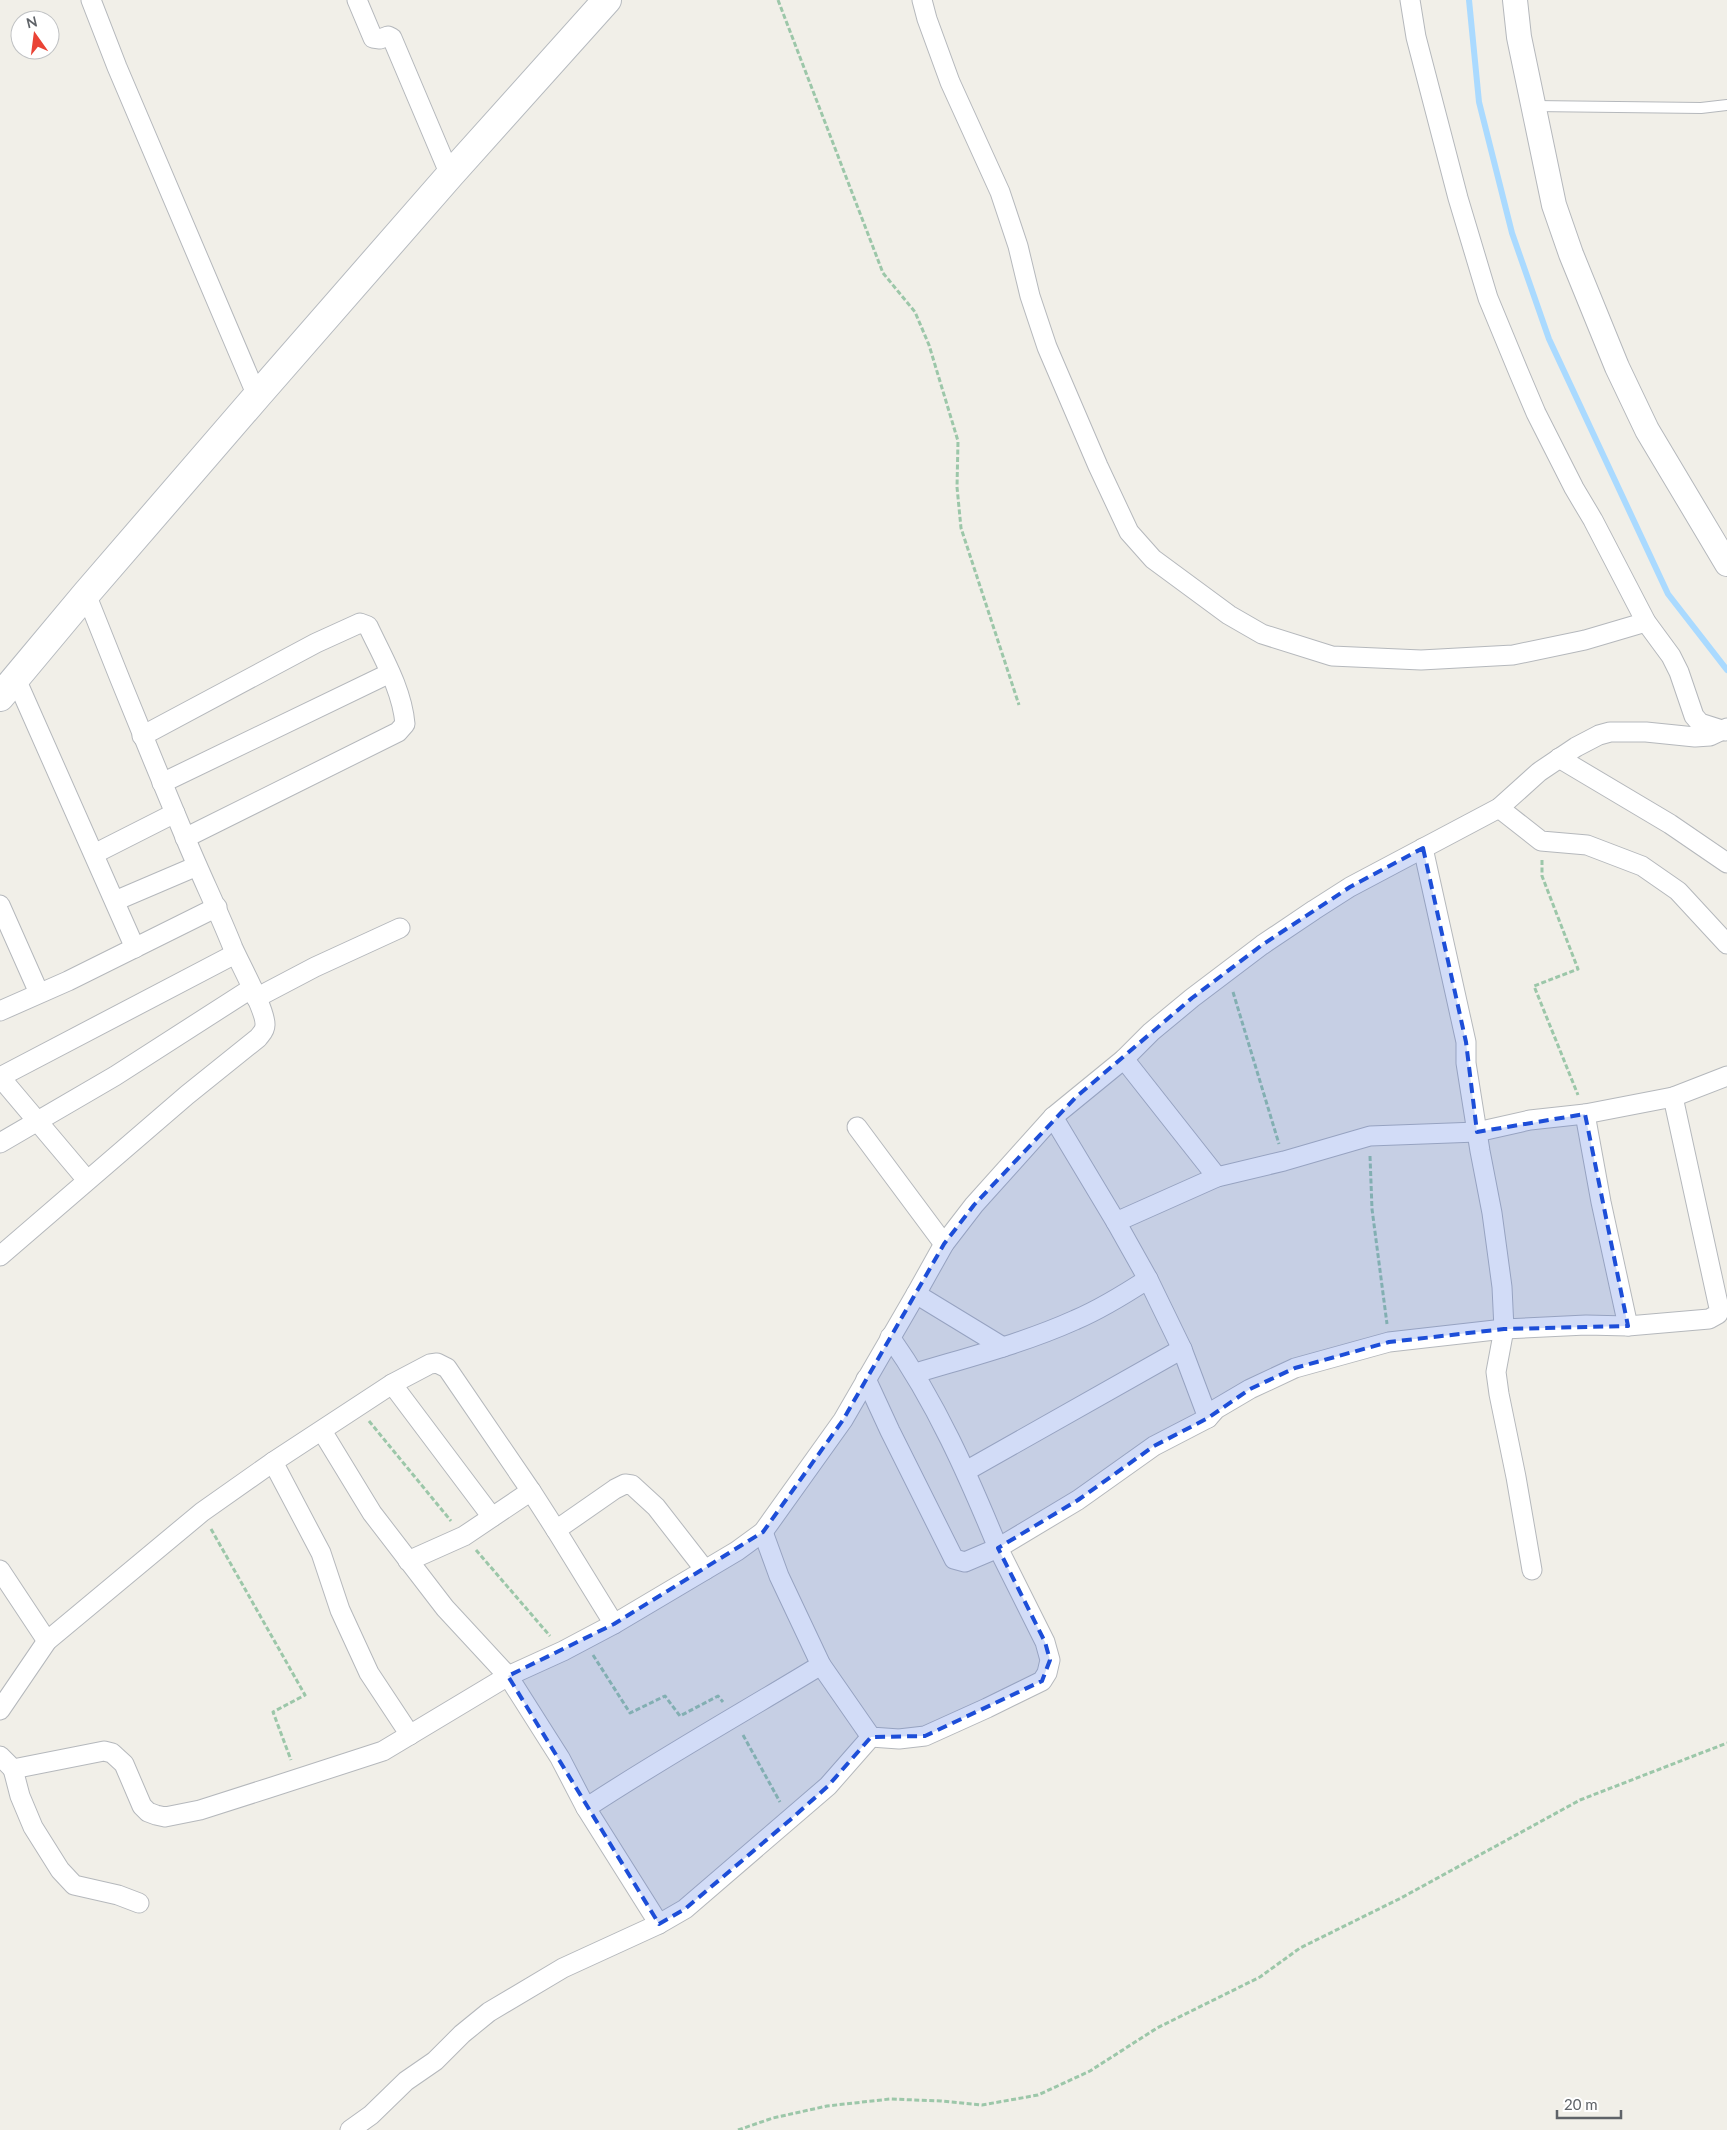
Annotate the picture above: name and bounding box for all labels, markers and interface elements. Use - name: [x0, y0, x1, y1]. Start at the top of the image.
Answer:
- north arrow: [10, 10, 60, 60]
- text: N: [24, 12, 39, 31]
- scale bar: [1557, 2088, 1621, 2120]
- text: 20 m: [1564, 2095, 1598, 2113]

